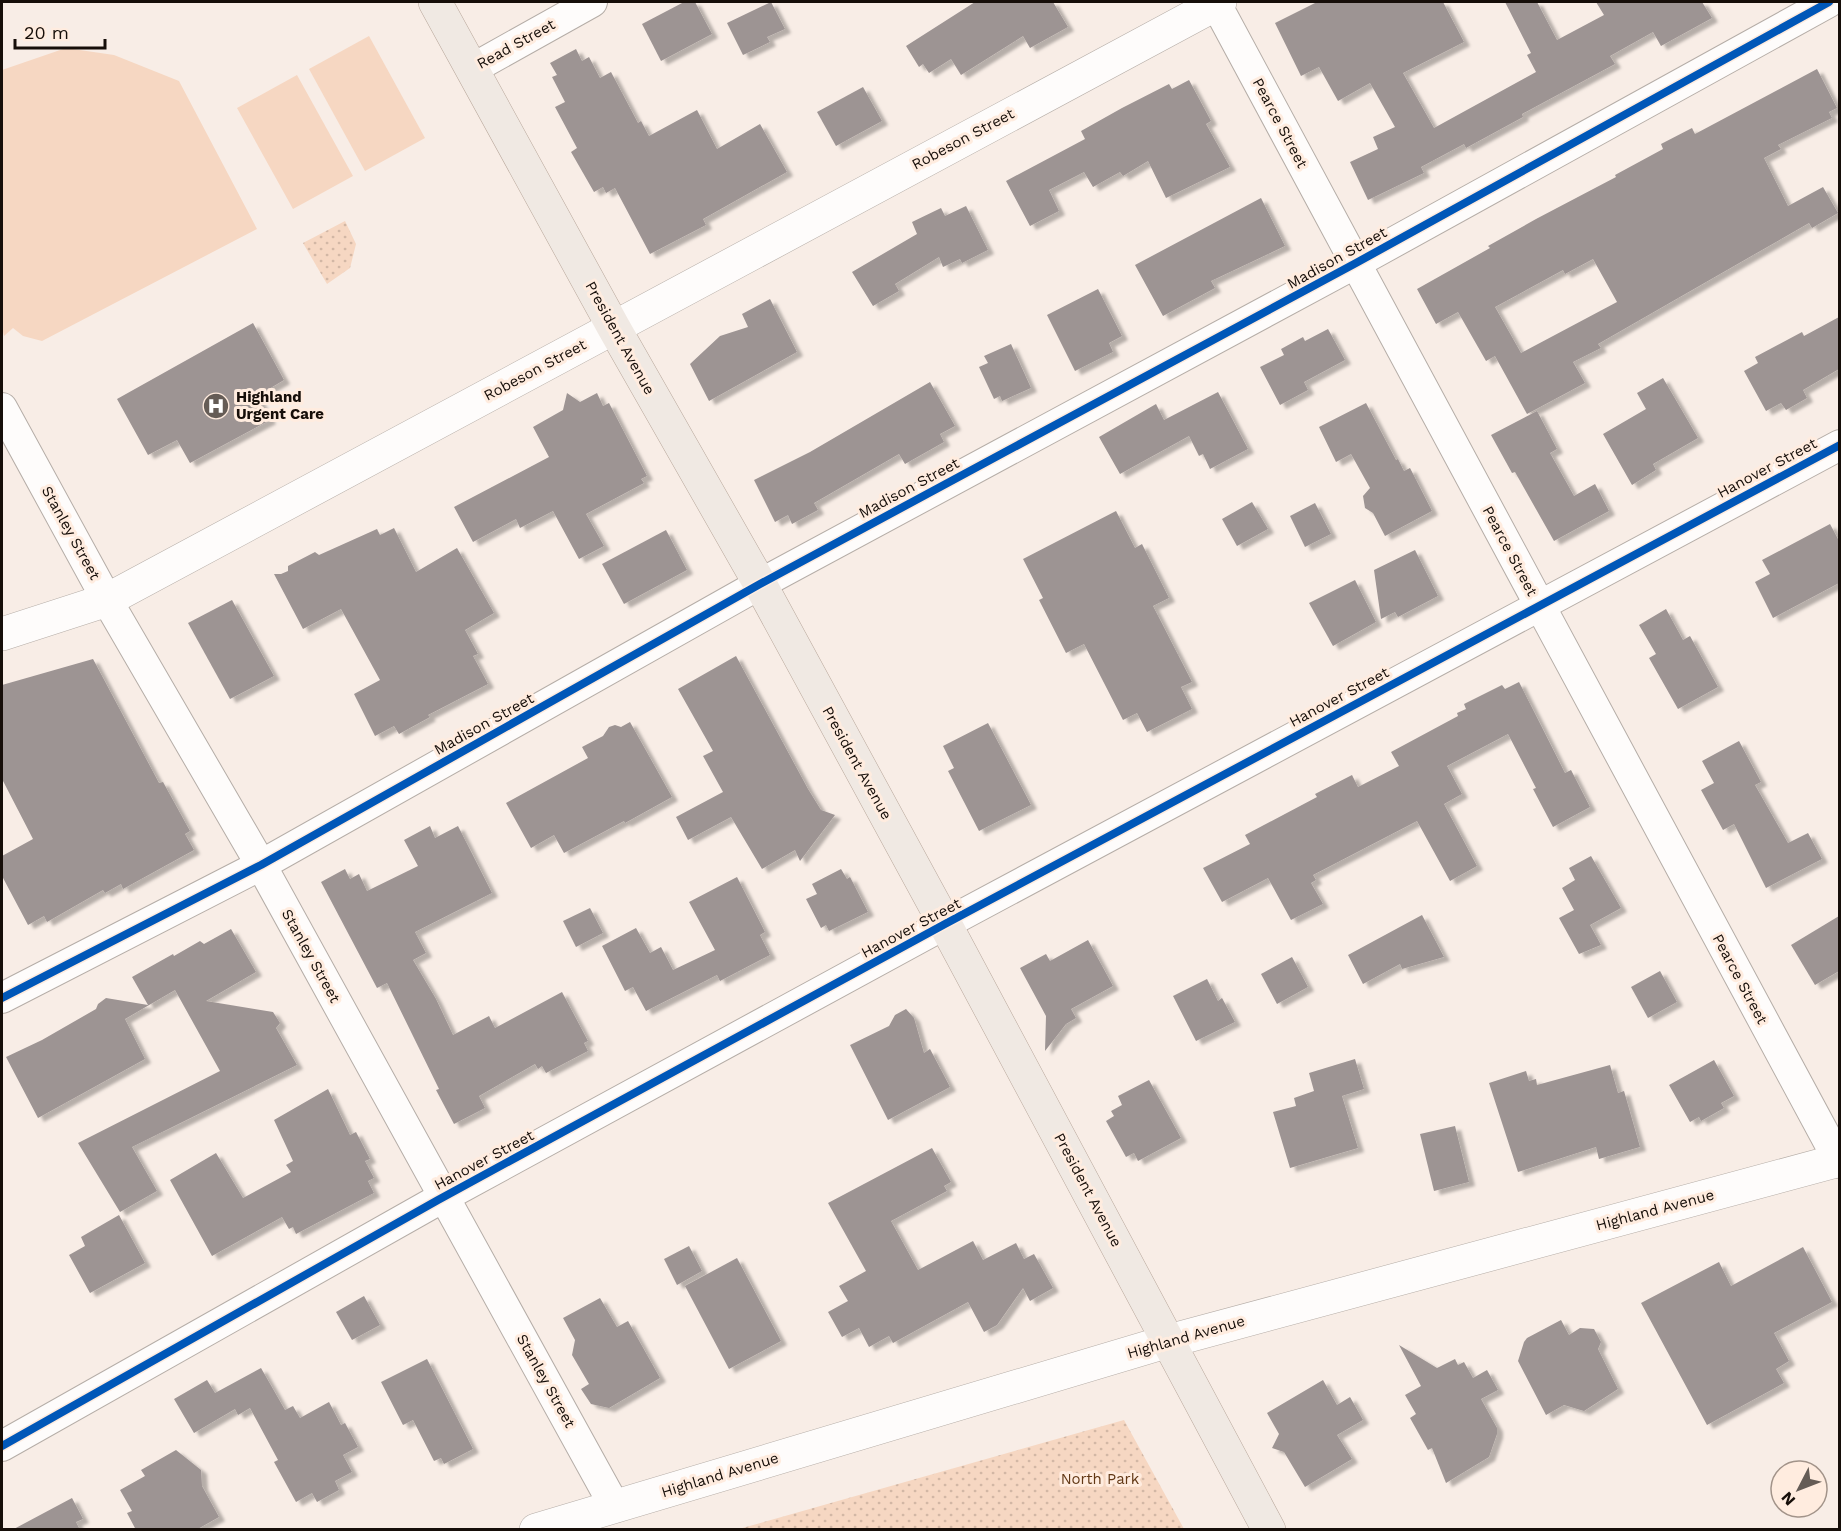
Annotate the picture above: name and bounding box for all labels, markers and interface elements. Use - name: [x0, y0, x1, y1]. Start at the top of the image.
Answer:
- scale bar: [15, 12, 105, 50]
- street label: Read Street: [474, 15, 559, 73]
- text: 20 m: [24, 22, 69, 43]
- street label: Pearce Street: [1249, 75, 1312, 172]
- street label: Robeson Street: [909, 104, 1018, 174]
- street label: Madison Street: [1284, 223, 1391, 293]
- street label: President Avenue: [581, 278, 659, 398]
- street label: Robeson Street: [481, 335, 590, 405]
- place label: Highland Urgent Care: [236, 388, 324, 423]
- hospital icon: Highland Urgent Care: [201, 391, 231, 421]
- street label: Hanover Street: [1714, 434, 1820, 502]
- street label: Madison Street: [856, 454, 963, 522]
- street label: Stanley Street: [38, 483, 104, 584]
- street label: Pearce Street: [1479, 503, 1542, 600]
- street label: Hanover Street: [1286, 663, 1392, 731]
- street label: Madison Street: [431, 689, 538, 759]
- street label: President Avenue: [818, 703, 896, 823]
- street label: Hanover Street: [858, 894, 964, 962]
- street label: Stanley Street: [278, 906, 344, 1007]
- street label: Pearce Street: [1709, 931, 1772, 1028]
- street label: Hanover Street: [431, 1126, 537, 1194]
- street label: President Avenue: [1050, 1130, 1126, 1250]
- street label: Highland Avenue: [1594, 1186, 1716, 1234]
- street label: Highland Avenue: [1125, 1312, 1247, 1362]
- street label: Stanley Street: [513, 1331, 579, 1432]
- street label: Highland Avenue: [659, 1449, 781, 1501]
- north arrow: [1769, 1459, 1829, 1519]
- park label: North Park: [1061, 1470, 1140, 1488]
- text: N: [1777, 1488, 1799, 1509]

